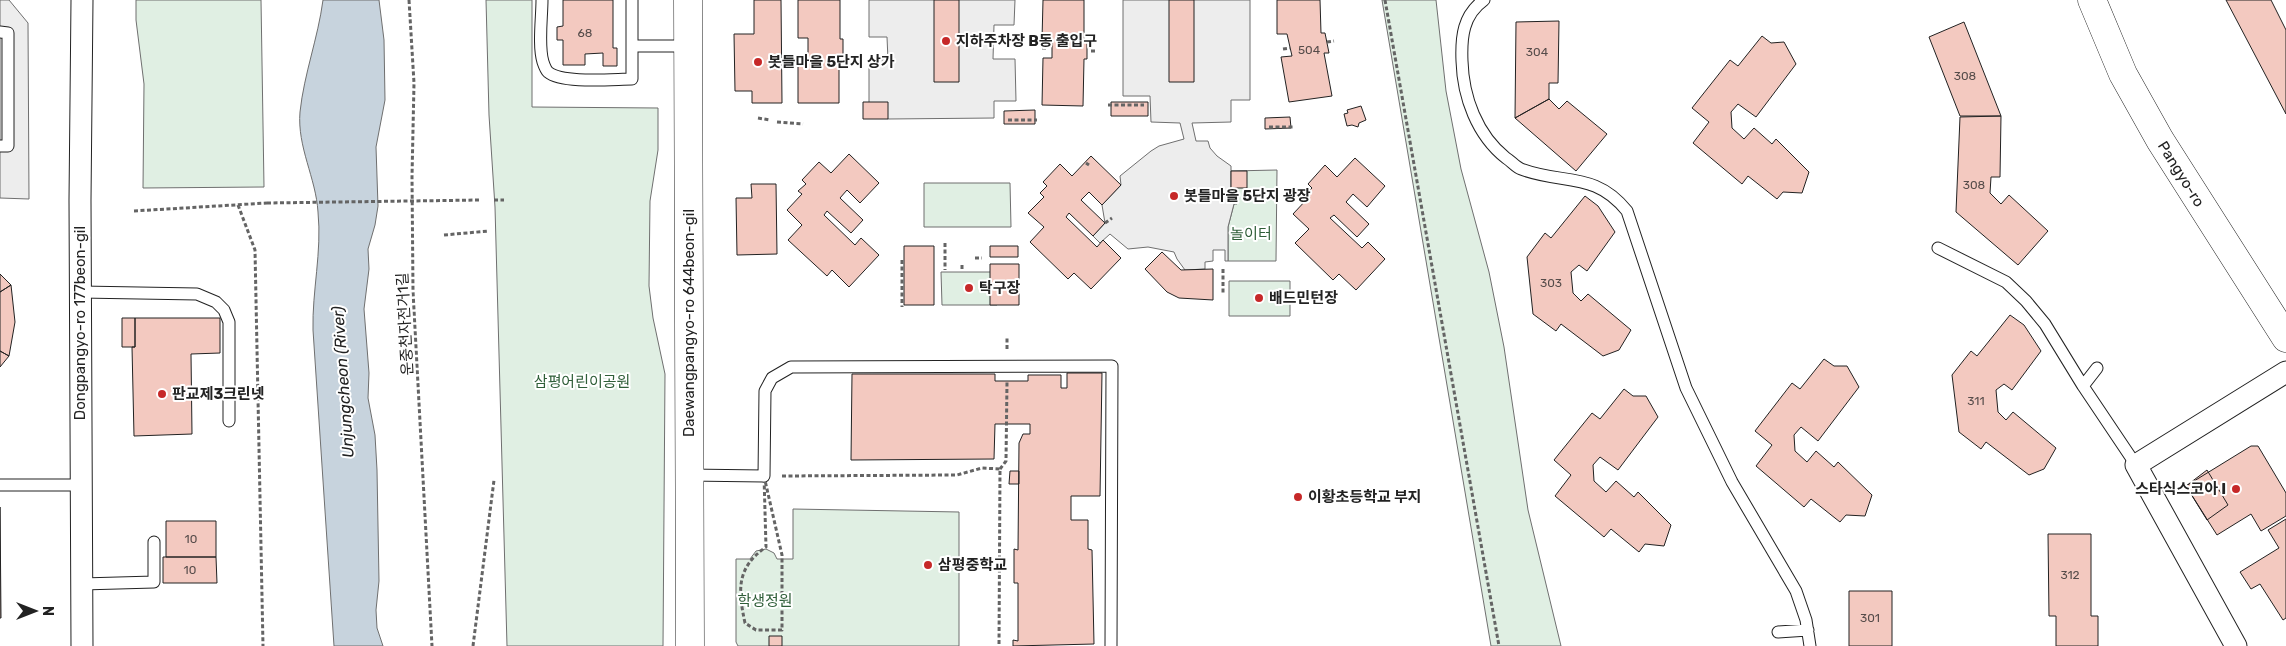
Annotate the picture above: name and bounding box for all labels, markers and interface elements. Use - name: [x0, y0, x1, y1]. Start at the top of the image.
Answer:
- house number: 68: [578, 26, 592, 40]
- place label: 지하주차장 B동 출입구: [956, 32, 1097, 50]
- marker: 지하주차장 B동 출입구: [940, 35, 952, 47]
- house number: 504: [1298, 43, 1321, 57]
- house number: 304: [1526, 45, 1549, 59]
- place label: 봇들마을 5단지 상가: [768, 53, 895, 71]
- marker: 봇들마을 5단지 상가: [752, 56, 764, 68]
- house number: 308: [1954, 69, 1976, 83]
- street label: Pangyo-ro: [2154, 138, 2208, 210]
- house number: 308: [1963, 178, 1985, 192]
- place label: 봇들마을 5단지 광장: [1184, 187, 1311, 205]
- marker: 봇들마을 5단지 광장: [1168, 190, 1180, 202]
- street label: Daewangpangyo-ro 644beon-gil: [680, 209, 698, 437]
- park label: 놀이터: [1230, 225, 1272, 243]
- street label: Dongpangyo-ro 177beon-gil: [71, 226, 89, 420]
- street label: 운중천자전거1길: [393, 272, 417, 376]
- house number: 303: [1540, 276, 1562, 290]
- place label: 탁구장: [979, 279, 1021, 297]
- marker: 탁구장: [963, 282, 975, 294]
- place label: 배드민턴장: [1269, 289, 1338, 307]
- marker: 배드민턴장: [1253, 292, 1265, 304]
- water label: Unjungcheon (River): [328, 305, 358, 459]
- park label: 삼평어린이공원: [534, 373, 630, 391]
- place label: 판교제3크린넷: [172, 385, 265, 403]
- marker: 판교제3크린넷: [156, 388, 168, 400]
- house number: 311: [1967, 394, 1985, 408]
- place label: 스타식스코아 I: [2135, 480, 2226, 498]
- marker: 스타식스코아 I: [2230, 483, 2242, 495]
- place label: 이황초등학교 부지: [1308, 488, 1422, 506]
- marker: 이황초등학교 부지: [1292, 491, 1304, 503]
- house number: 10: [185, 532, 197, 546]
- place label: 삼평중학교: [938, 556, 1007, 574]
- marker: 삼평중학교: [922, 559, 934, 571]
- house number: 10: [184, 563, 196, 577]
- house number: 312: [2060, 568, 2080, 582]
- north arrow: [10, 586, 60, 636]
- park label: 학생정원: [737, 592, 793, 610]
- text: N: [39, 606, 56, 616]
- house number: 301: [1860, 611, 1880, 625]

